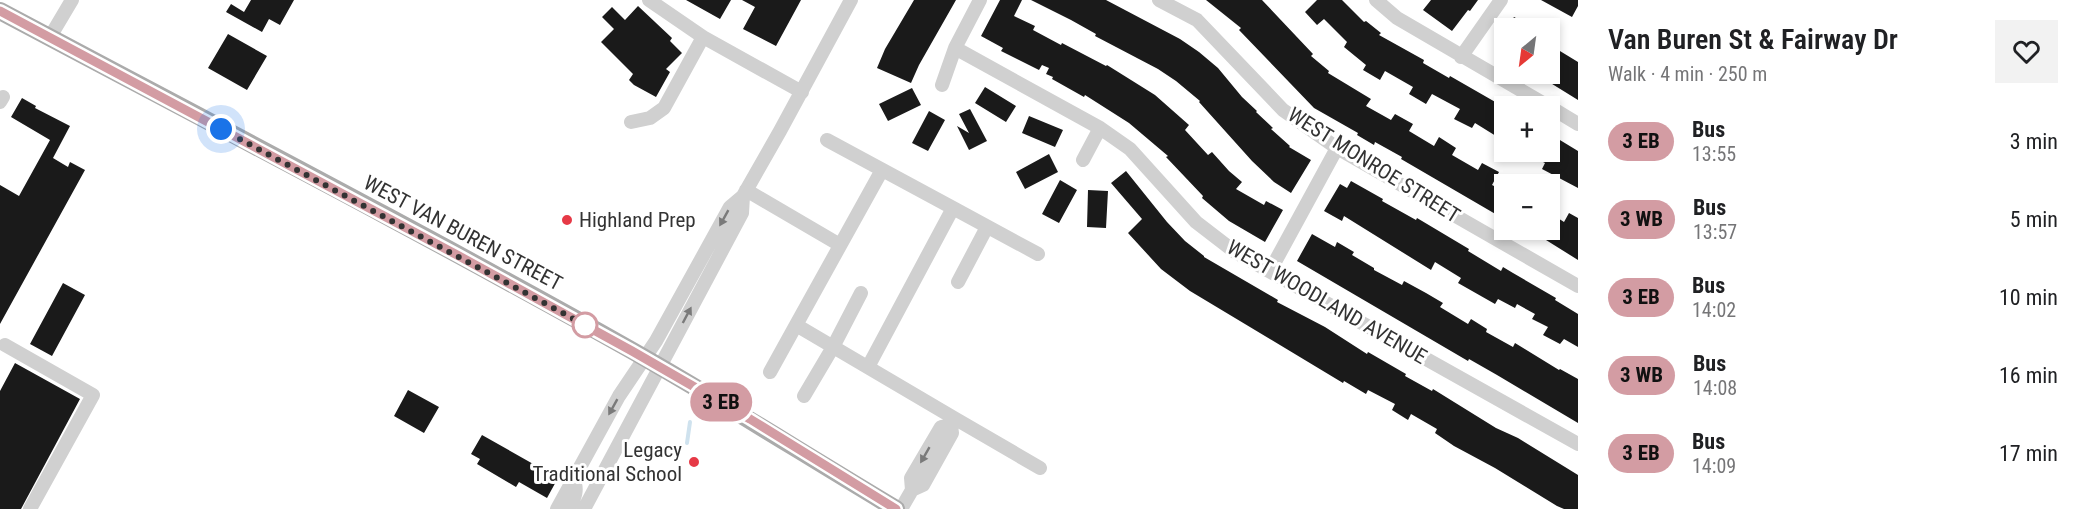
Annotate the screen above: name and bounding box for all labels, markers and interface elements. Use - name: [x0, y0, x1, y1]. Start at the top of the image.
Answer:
- north arrow: [1494, 18, 1560, 84]
- map controls: [1494, 18, 1560, 240]
- button: heart: [1995, 20, 2058, 83]
- text: Van Buren St & Fairway Dr: [1608, 23, 1898, 56]
- text: Walk · 4 min · 250 m: [1608, 62, 1767, 86]
- button: +: [1494, 96, 1560, 162]
- street label: WEST MONROE STREET: [1284, 102, 1464, 228]
- your location: [206, 114, 236, 144]
- text: Bus: [1692, 117, 1725, 142]
- text: 3 EB: [1622, 129, 1660, 153]
- text: 3 min: [2010, 129, 2058, 154]
- text: 13:55: [1692, 142, 1736, 166]
- street label: WEST VAN BUREN STREET: [360, 170, 566, 296]
- button: −: [1494, 174, 1560, 240]
- text: Bus: [1693, 195, 1726, 220]
- text: 3 WB: [1620, 207, 1663, 231]
- text: 5 min: [2010, 207, 2058, 232]
- place label: Highland Prep: [579, 208, 696, 232]
- one-way arrow: [719, 210, 729, 227]
- marker: Highland Prep: [560, 213, 574, 227]
- text: 13:57: [1693, 220, 1737, 244]
- street label: WEST WOODLAND AVENUE: [1223, 235, 1431, 369]
- text: Bus: [1692, 273, 1725, 298]
- text: 3 EB: [1622, 285, 1660, 309]
- text: 10 min: [1999, 285, 2058, 310]
- text: 14:02: [1692, 298, 1736, 322]
- one-way arrow: [682, 306, 692, 323]
- unlabelled marker: [572, 312, 598, 338]
- text: Bus: [1693, 351, 1726, 376]
- text: 3 WB: [1620, 363, 1663, 387]
- text: 16 min: [1999, 363, 2058, 388]
- text: 14:08: [1693, 376, 1737, 400]
- line badge: 3 EB: [679, 382, 763, 422]
- text: 3 EB: [702, 390, 740, 414]
- one-way arrow: [608, 399, 618, 416]
- text: Bus: [1692, 429, 1725, 454]
- place label: Legacy Traditional School: [532, 438, 682, 486]
- text: 3 EB: [1622, 441, 1660, 465]
- text: 17 min: [1999, 441, 2058, 466]
- one-way arrow: [920, 446, 930, 463]
- text: 14:09: [1692, 454, 1736, 478]
- marker: Legacy Traditional School: [687, 455, 701, 469]

